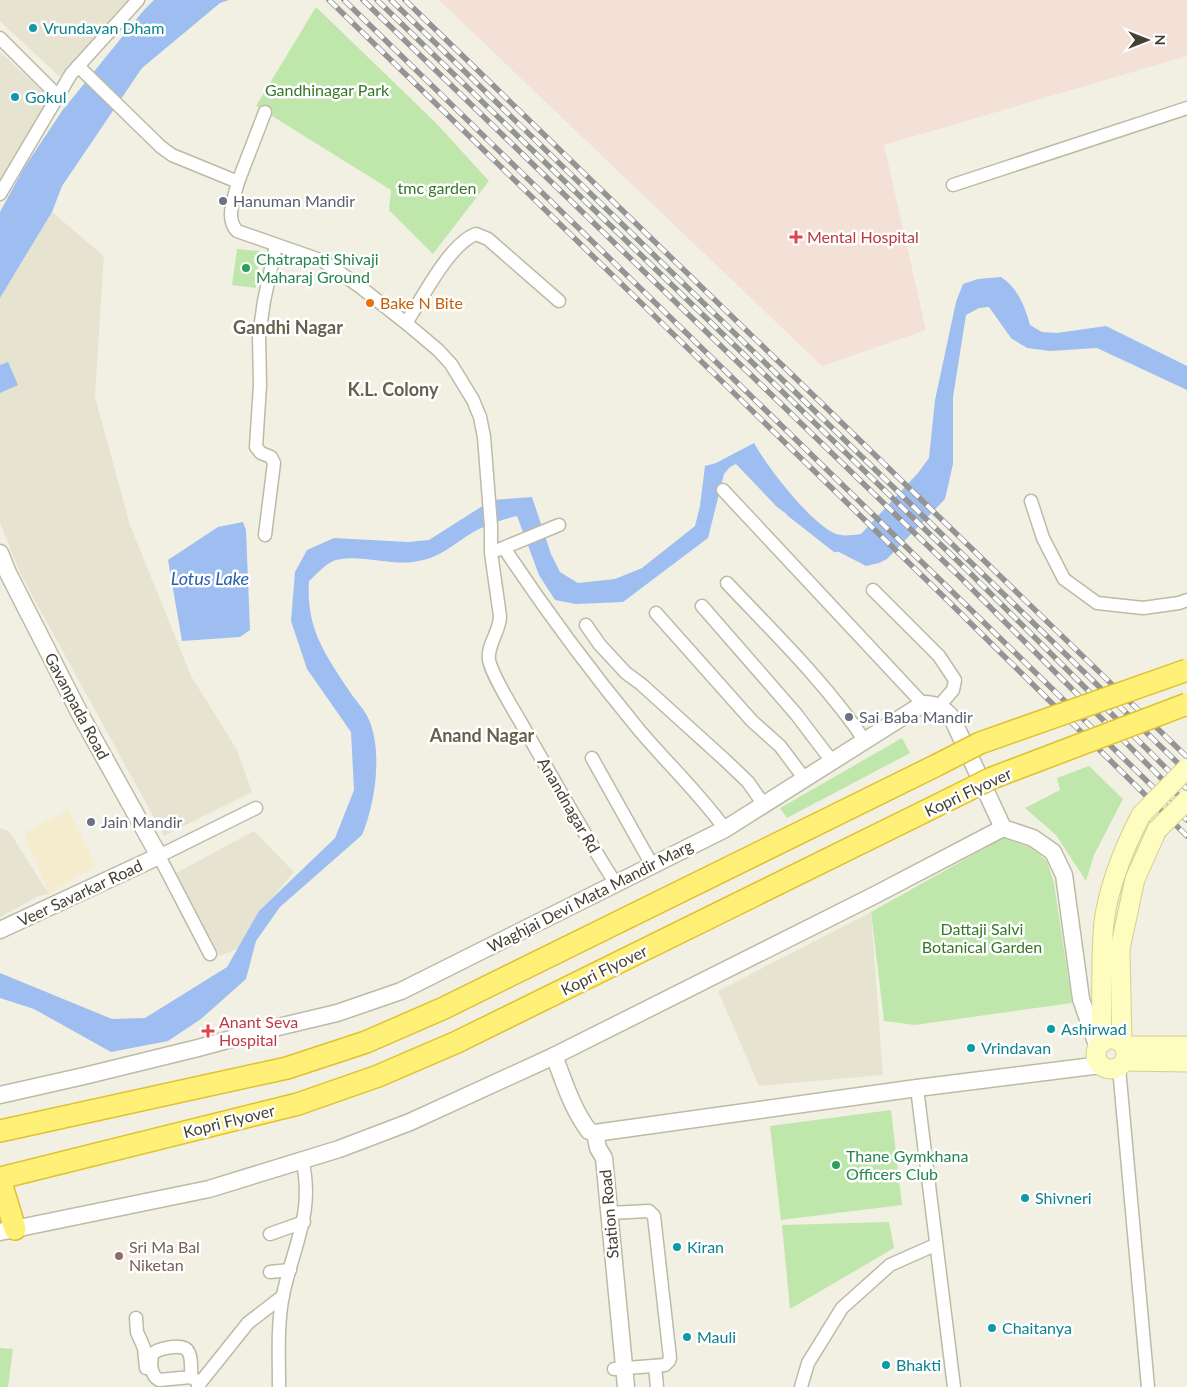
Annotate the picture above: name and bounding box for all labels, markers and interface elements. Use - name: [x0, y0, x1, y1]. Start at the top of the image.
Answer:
- north arrow: [1122, 15, 1172, 65]
- place label: Vrundavan Dham: [43, 18, 164, 37]
- marker: Vrundavan Dham: [27, 22, 39, 34]
- text: N: [1152, 35, 1169, 45]
- park label: Gandhinagar Park: [265, 80, 390, 99]
- place label: Gokul: [25, 87, 67, 106]
- marker: Gokul: [9, 91, 21, 103]
- park label: tmc garden: [398, 178, 476, 197]
- place label: Hanuman Mandir: [233, 191, 355, 210]
- marker: Hanuman Mandir: [217, 195, 229, 207]
- place label: Mental Hospital: [807, 227, 919, 246]
- marker: Mental Hospital: [789, 230, 803, 244]
- place label: Chatrapati Shivaji Maharaj Ground: [256, 249, 379, 286]
- marker: Chatrapati Shivaji Maharaj Ground: [240, 262, 252, 274]
- place label: Bake N Bite: [380, 293, 463, 312]
- marker: Bake N Bite: [364, 297, 376, 309]
- district label: Gandhi Nagar: [233, 316, 343, 338]
- district label: K.L. Colony: [348, 378, 439, 400]
- water label: Lotus Lake: [171, 567, 249, 589]
- street label: Gavanpada Road: [41, 649, 113, 762]
- place label: Sai Baba Mandir: [859, 707, 973, 726]
- marker: Sai Baba Mandir: [843, 711, 855, 723]
- district label: Anand Nagar: [429, 724, 535, 746]
- street label: Anandnagar Rd: [534, 754, 604, 856]
- street label: Kopri Flyover: [921, 763, 1014, 820]
- place label: Jain Mandir: [101, 812, 183, 831]
- marker: Jain Mandir: [85, 816, 97, 828]
- street label: Waghjai Devi Mata Mandir Marg: [484, 835, 696, 956]
- street label: Veer Savarkar Road: [14, 855, 145, 930]
- park label: Dattaji Salvi Botanical Garden: [922, 919, 1042, 956]
- street label: Kopri Flyover: [558, 940, 650, 999]
- place label: Anant Seva Hospital: [219, 1012, 298, 1049]
- place label: Ashirwad: [1061, 1019, 1127, 1038]
- marker: Ashirwad: [1045, 1023, 1057, 1035]
- marker: Anant Seva Hospital: [201, 1024, 215, 1038]
- place label: Vrindavan: [981, 1038, 1051, 1057]
- marker: Vrindavan: [965, 1042, 977, 1054]
- street label: Kopri Flyover: [181, 1100, 277, 1141]
- place label: Thane Gymkhana Officers Club: [846, 1146, 968, 1183]
- marker: Thane Gymkhana Officers Club: [830, 1159, 842, 1171]
- street label: Station Road: [595, 1169, 622, 1259]
- place label: Shivneri: [1035, 1188, 1092, 1207]
- marker: Shivneri: [1019, 1192, 1031, 1204]
- place label: Sri Ma Bal Niketan: [129, 1237, 200, 1274]
- place label: Kiran: [687, 1237, 724, 1256]
- marker: Kiran: [671, 1241, 683, 1253]
- marker: Sri Ma Bal Niketan: [113, 1250, 125, 1262]
- place label: Chaitanya: [1002, 1318, 1072, 1337]
- marker: Chaitanya: [986, 1322, 998, 1334]
- place label: Mauli: [697, 1327, 736, 1346]
- marker: Mauli: [681, 1331, 693, 1343]
- place label: Bhakti: [896, 1355, 941, 1374]
- marker: Bhakti: [880, 1359, 892, 1371]

